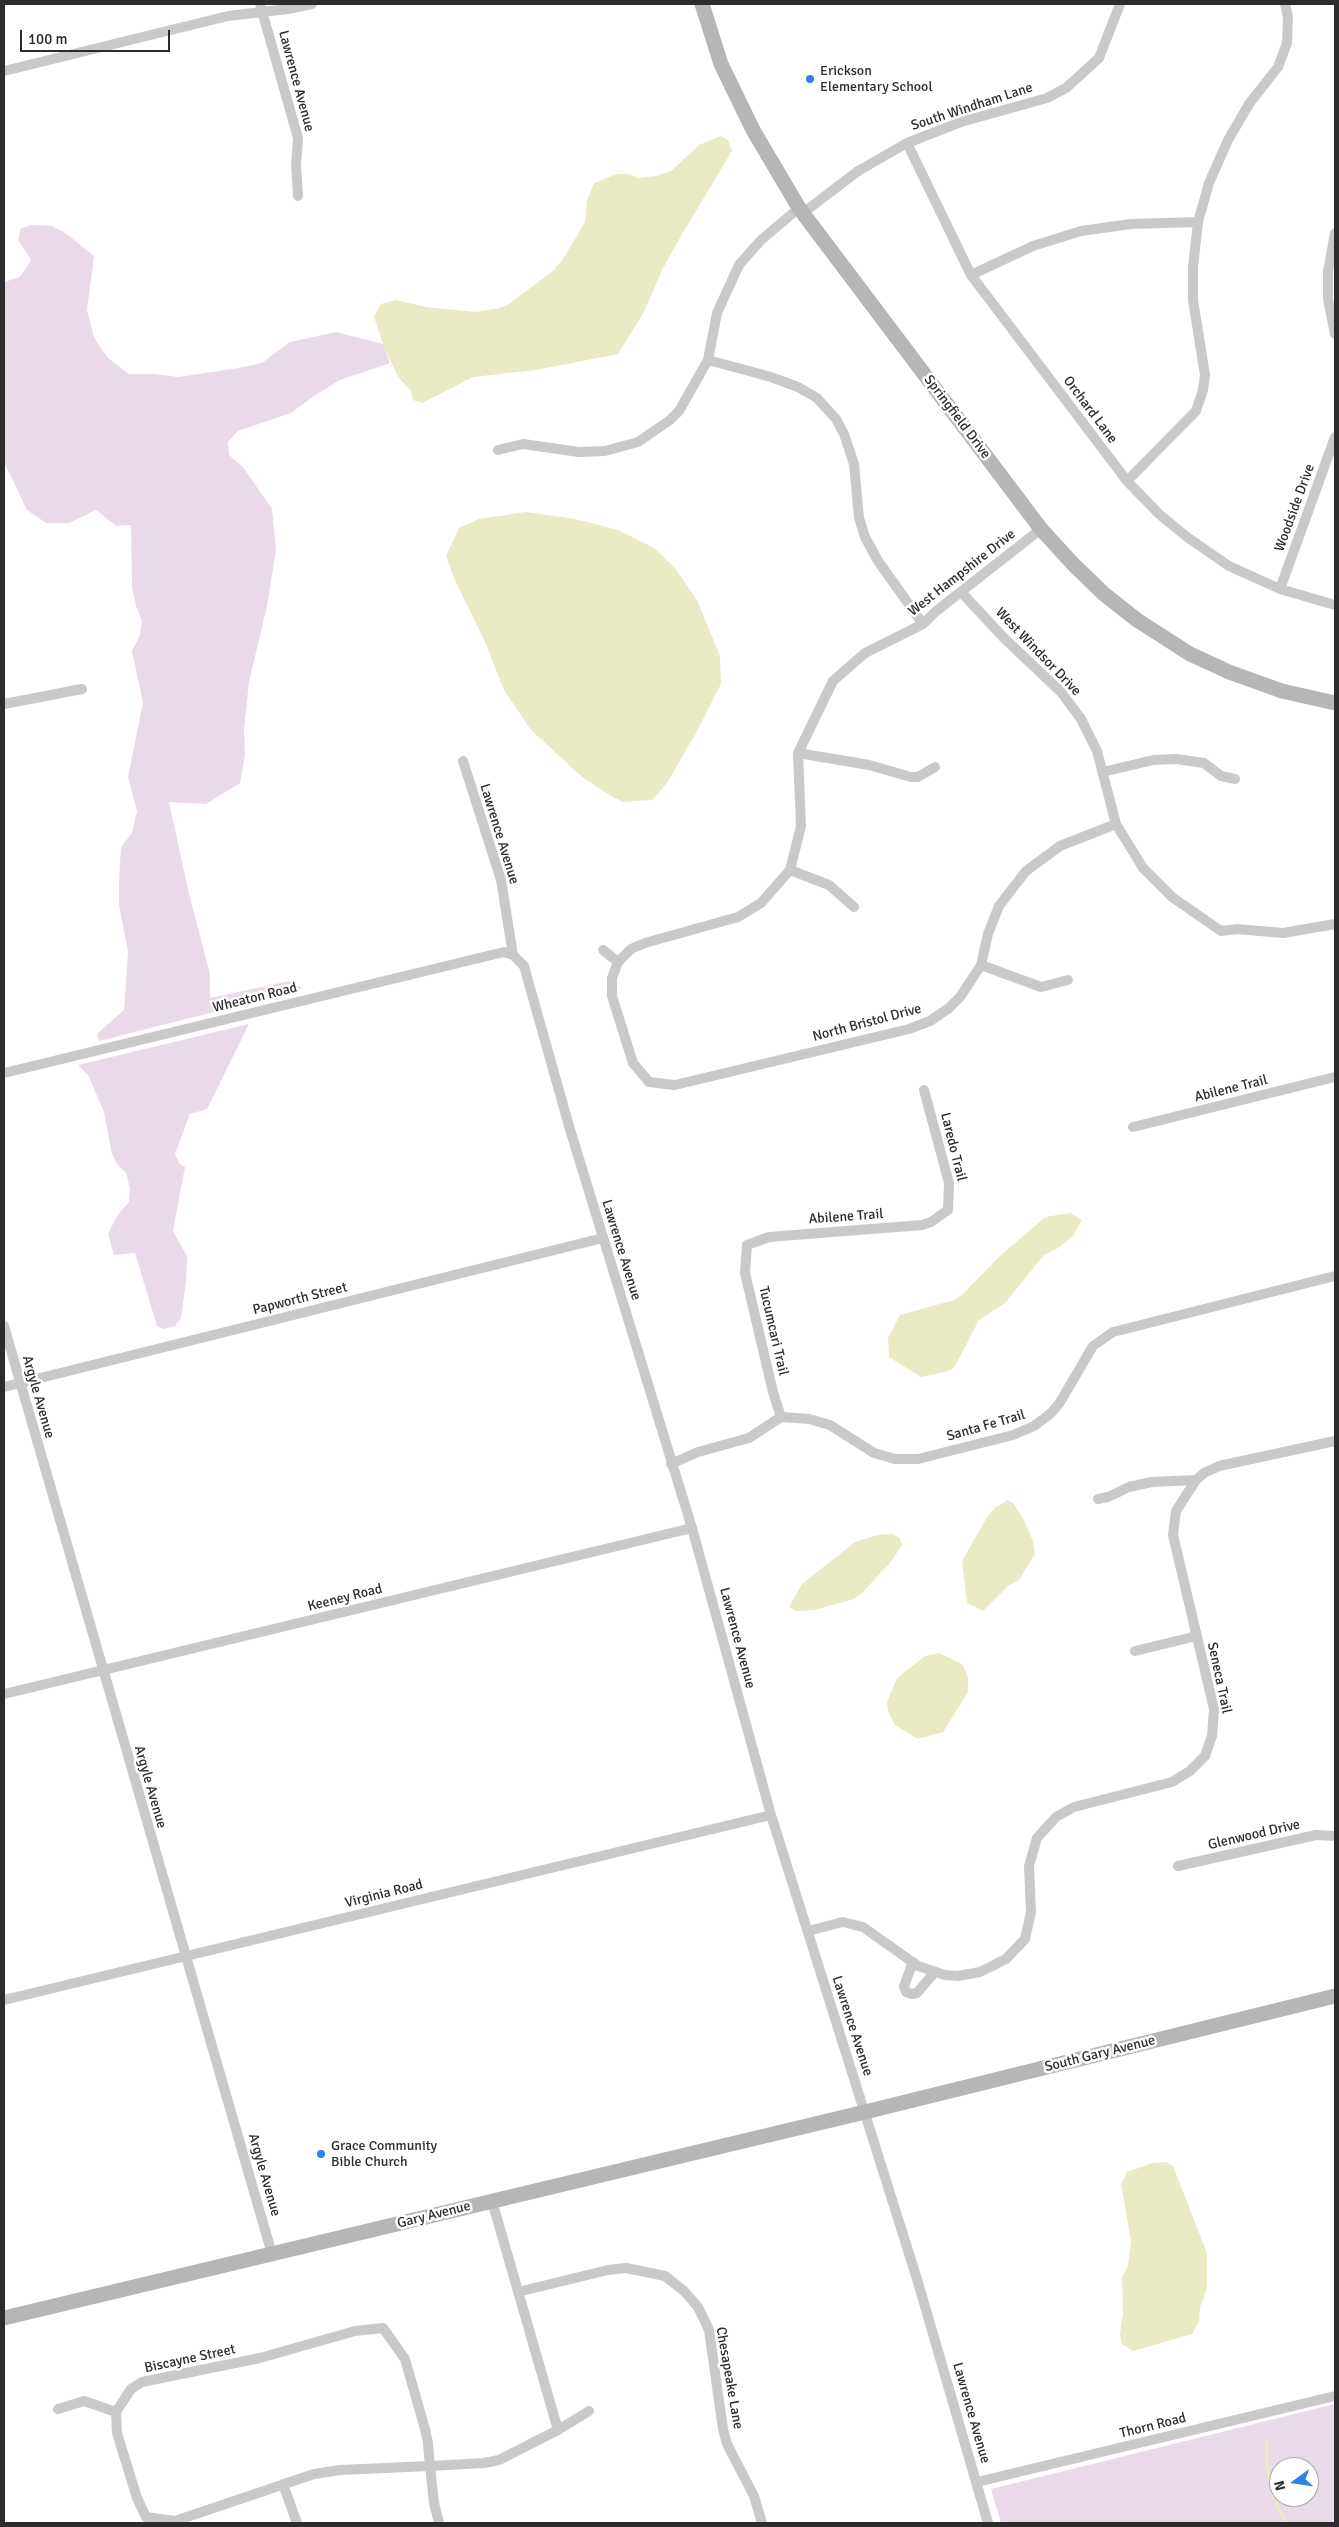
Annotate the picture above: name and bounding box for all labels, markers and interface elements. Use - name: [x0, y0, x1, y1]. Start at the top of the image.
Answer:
- scale bar: [22, 20, 172, 52]
- street label: Lawrence Avenue: [274, 29, 318, 133]
- text: 100 m: [28, 30, 68, 48]
- place label: Erickson Elementary School: [820, 63, 933, 95]
- marker: Erickson Elementary School: [804, 73, 816, 85]
- street label: South Windham Lane: [909, 79, 1035, 135]
- street label: Springfield Drive: [920, 372, 994, 462]
- street label: Orchard Lane: [1059, 373, 1121, 447]
- street label: Woodside Drive: [1271, 462, 1319, 554]
- street label: West Hampshire Drive: [905, 526, 1019, 620]
- street label: West Windsor Drive: [992, 604, 1084, 700]
- street label: Lawrence Avenue: [476, 782, 522, 886]
- street label: Wheaton Road: [211, 979, 299, 1017]
- street label: North Bristol Drive: [811, 1000, 923, 1046]
- street label: Abilene Trail: [1193, 1072, 1269, 1106]
- street label: Laredo Trail: [936, 1111, 970, 1183]
- street label: Lawrence Avenue: [598, 1198, 644, 1302]
- street label: Abilene Trail: [808, 1206, 884, 1228]
- street label: Papworth Street: [251, 1279, 349, 1319]
- street label: Tucumcari Trail: [755, 1285, 791, 1377]
- street label: Argyle Avenue: [18, 1354, 58, 1440]
- street label: Santa Fe Trail: [945, 1407, 1027, 1445]
- street label: Keeney Road: [306, 1581, 384, 1615]
- street label: Lawrence Avenue: [715, 1586, 759, 1690]
- street label: Seneca Trail: [1203, 1641, 1235, 1715]
- street label: Argyle Avenue: [130, 1744, 170, 1830]
- street label: Glenwood Drive: [1206, 1816, 1302, 1854]
- street label: Virginia Road: [343, 1876, 425, 1912]
- street label: Lawrence Avenue: [828, 1974, 876, 2078]
- street label: South Gary Avenue: [1043, 2032, 1157, 2076]
- street label: Argyle Avenue: [244, 2132, 284, 2218]
- place label: Grace Community Bible Church: [331, 2138, 437, 2170]
- marker: Grace Community Bible Church: [315, 2148, 327, 2160]
- street label: Gary Avenue: [396, 2198, 472, 2232]
- street label: Chesapeake Lane: [712, 2326, 746, 2430]
- street label: Biscayne Street: [143, 2341, 237, 2377]
- street label: Lawrence Avenue: [949, 2361, 993, 2465]
- street label: Thorn Road: [1118, 2410, 1188, 2442]
- north arrow: [1269, 2457, 1319, 2507]
- text: N: [1271, 2479, 1289, 2492]

